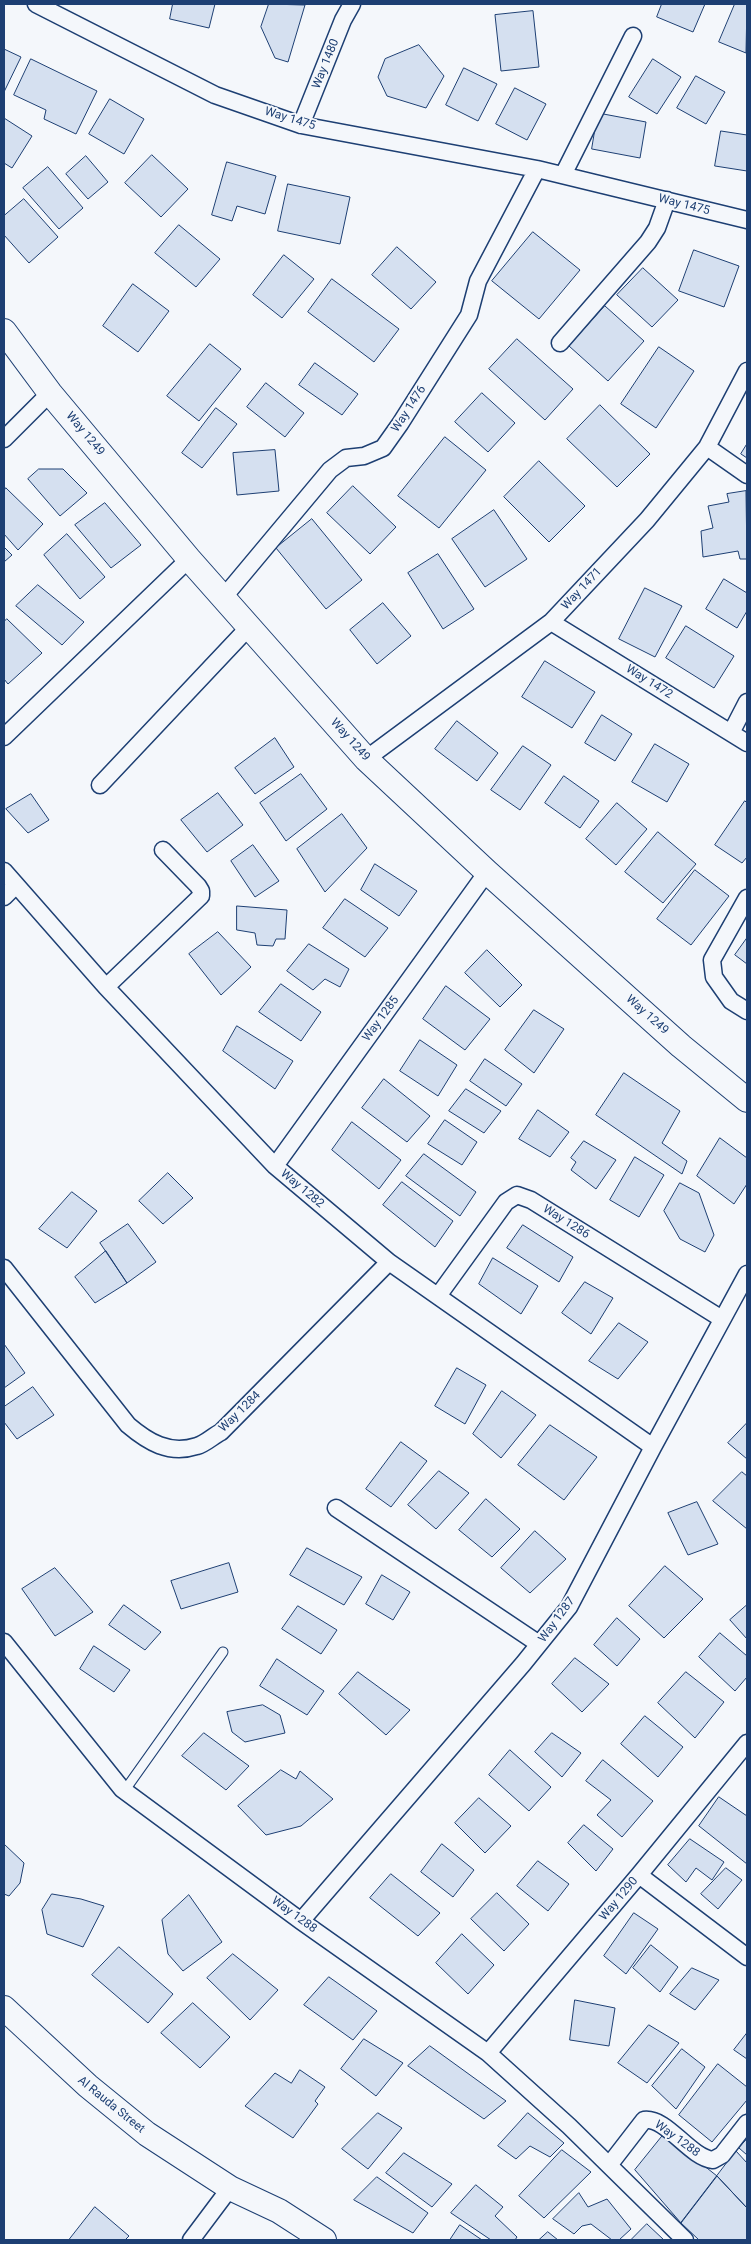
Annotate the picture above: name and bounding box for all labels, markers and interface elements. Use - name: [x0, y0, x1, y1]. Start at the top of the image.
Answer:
- street label: Way 1480: [309, 37, 343, 91]
- street label: Way 1475: [263, 104, 317, 134]
- street label: Way 1475: [657, 192, 711, 218]
- street label: Way 1476: [389, 383, 429, 435]
- street label: Way 1249: [63, 409, 107, 459]
- street label: Way 1471: [559, 565, 605, 613]
- street label: Way 1472: [623, 662, 675, 702]
- street label: Way 1249: [327, 716, 373, 764]
- street label: Way 1249: [623, 992, 671, 1038]
- street label: Way 1285: [360, 994, 402, 1044]
- street label: Way 1282: [277, 1167, 327, 1211]
- street label: Way 1286: [540, 1202, 592, 1242]
- street label: Way 1284: [216, 1389, 264, 1435]
- street label: Way 1287: [536, 1595, 578, 1645]
- street label: Way 1290: [597, 1874, 641, 1924]
- street label: Way 1288: [269, 1894, 319, 1936]
- street label: Al Rauda Street: [75, 2074, 147, 2136]
- street label: Way 1288: [652, 2118, 702, 2160]

